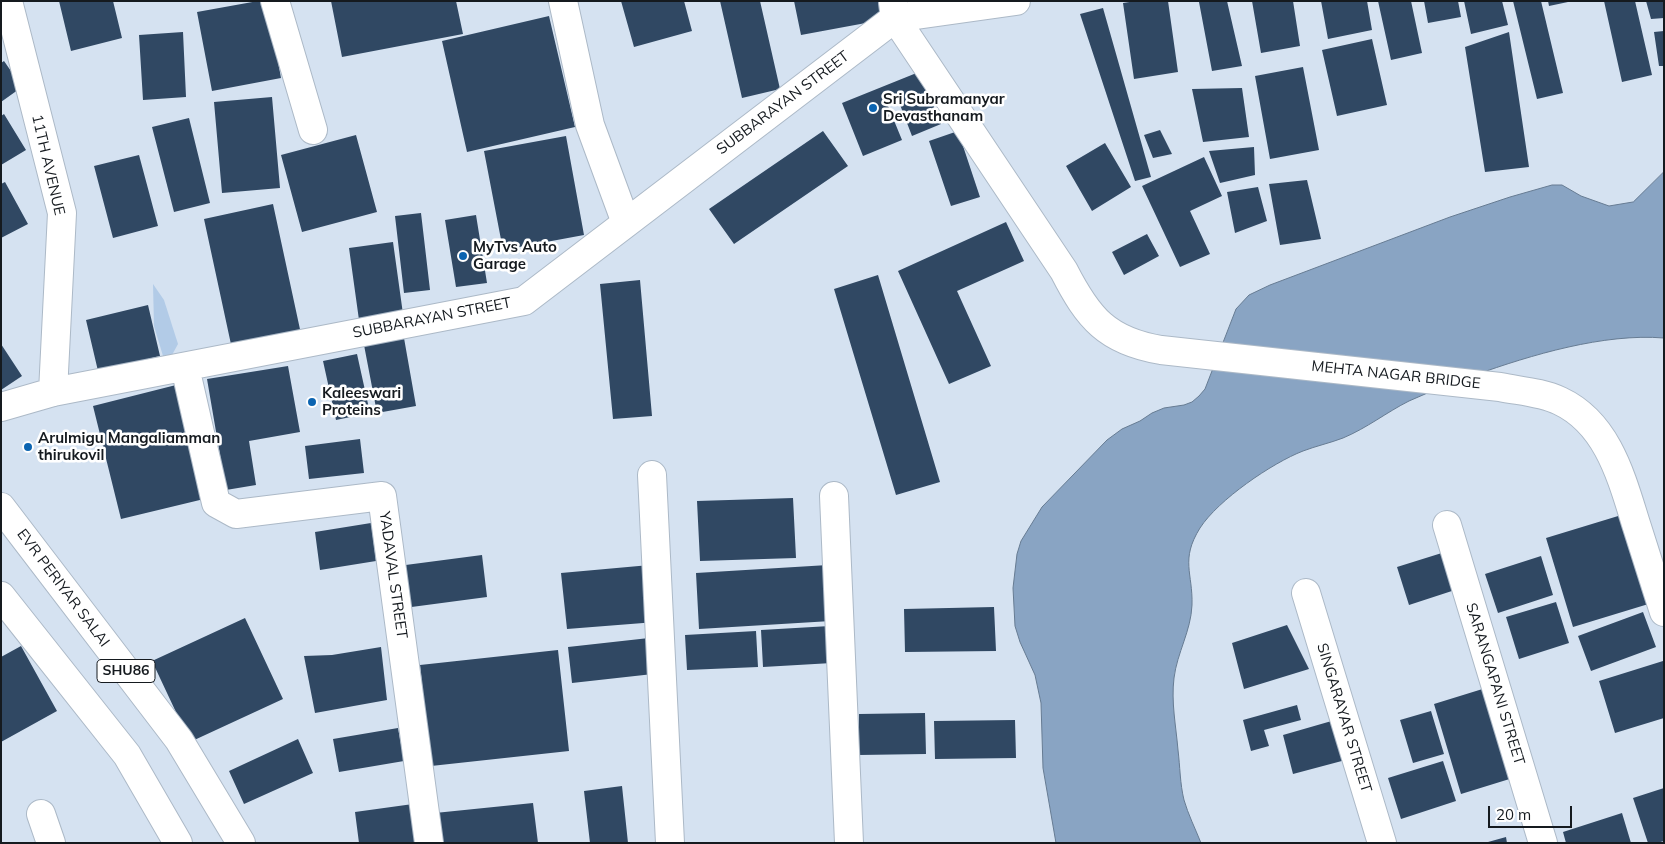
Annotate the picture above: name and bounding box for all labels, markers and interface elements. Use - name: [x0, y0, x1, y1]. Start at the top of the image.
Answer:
- street label: SUBBARAYAN STREET: [713, 47, 853, 159]
- place label: Sri Subramanyar Devasthanam: [883, 90, 1005, 125]
- marker: Sri Subramanyar Devasthanam: [867, 102, 879, 114]
- street label: 11TH AVENUE: [28, 113, 68, 217]
- place label: MyTvs Auto Garage: [473, 238, 557, 273]
- marker: MyTvs Auto Garage: [457, 250, 469, 262]
- street label: SUBBARAYAN STREET: [351, 294, 513, 342]
- street label: MEHTA NAGAR BRIDGE: [1311, 357, 1481, 393]
- place label: Kaleeswari Proteins: [322, 384, 401, 419]
- marker: Kaleeswari Proteins: [306, 396, 318, 408]
- place label: Arulmigu Mangaliamman thirukovil: [38, 429, 220, 464]
- marker: Arulmigu Mangaliamman thirukovil: [22, 441, 34, 453]
- street label: YADAVAL STREET: [375, 510, 411, 640]
- street label: EVR PERIYAR SALAI: [13, 526, 113, 650]
- street label: SARANGAPANI STREET: [1462, 601, 1528, 767]
- street label: SINGARAYAR STREET: [1313, 641, 1375, 795]
- road number: SHU86: [97, 659, 155, 682]
- scale bar: [1490, 796, 1574, 828]
- text: 20 m: [1496, 805, 1531, 824]

